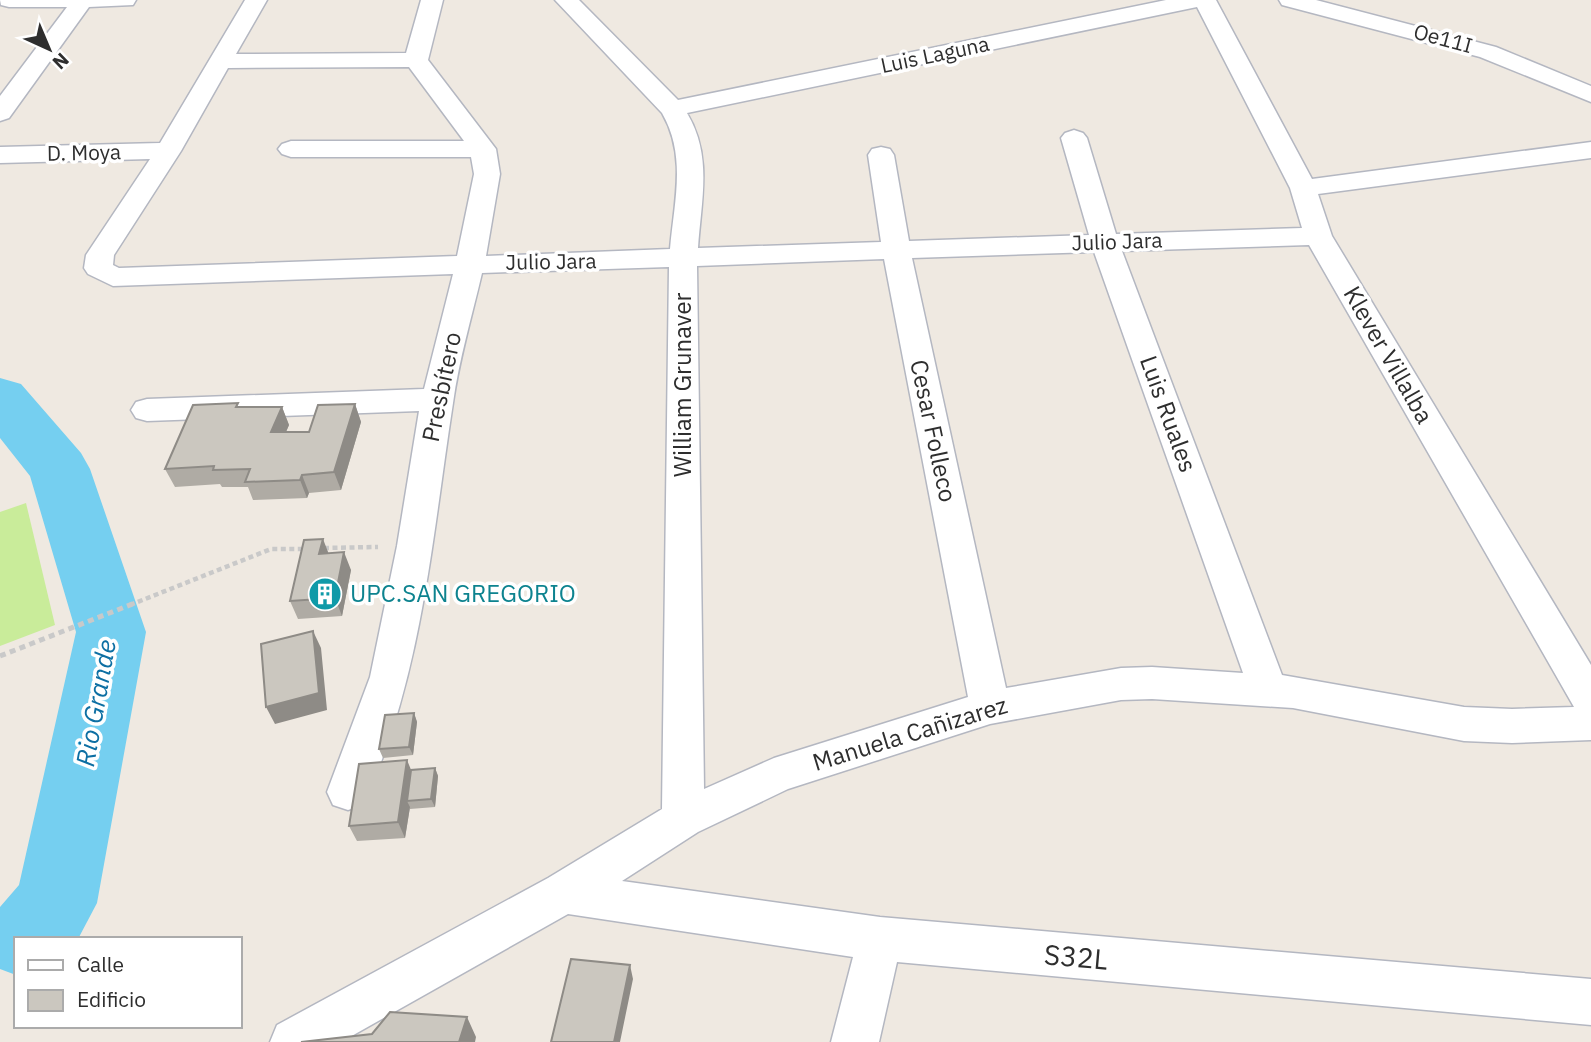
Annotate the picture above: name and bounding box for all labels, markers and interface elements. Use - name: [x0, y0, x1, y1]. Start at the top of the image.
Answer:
- north arrow: [14, 14, 84, 84]
- street label: Oe11I: [1411, 17, 1476, 59]
- street label: Luis Laguna: [878, 29, 992, 79]
- text: N: [48, 48, 74, 75]
- street label: D. Moya: [47, 137, 121, 167]
- street label: Julio Jara: [1071, 225, 1163, 257]
- street label: Julio Jara: [505, 246, 597, 276]
- street label: Klever Villalba: [1337, 280, 1441, 429]
- street label: William Grunaver: [666, 292, 698, 477]
- street label: Presbítero: [414, 329, 468, 445]
- street label: Luis Ruales: [1133, 351, 1205, 476]
- street label: Cesar Folleco: [903, 357, 965, 505]
- building icon: UPC.SAN GREGORIO: [306, 575, 344, 613]
- place label: UPC.SAN GREGORIO: [350, 577, 576, 609]
- water label: Rio Grande: [67, 637, 123, 769]
- street label: Manuela Cañizarez: [808, 688, 1011, 778]
- street label: S32L: [1043, 935, 1109, 978]
- legend: [14, 937, 242, 1028]
- text: Calle: [77, 950, 124, 978]
- text: Edificio: [77, 985, 146, 1013]

